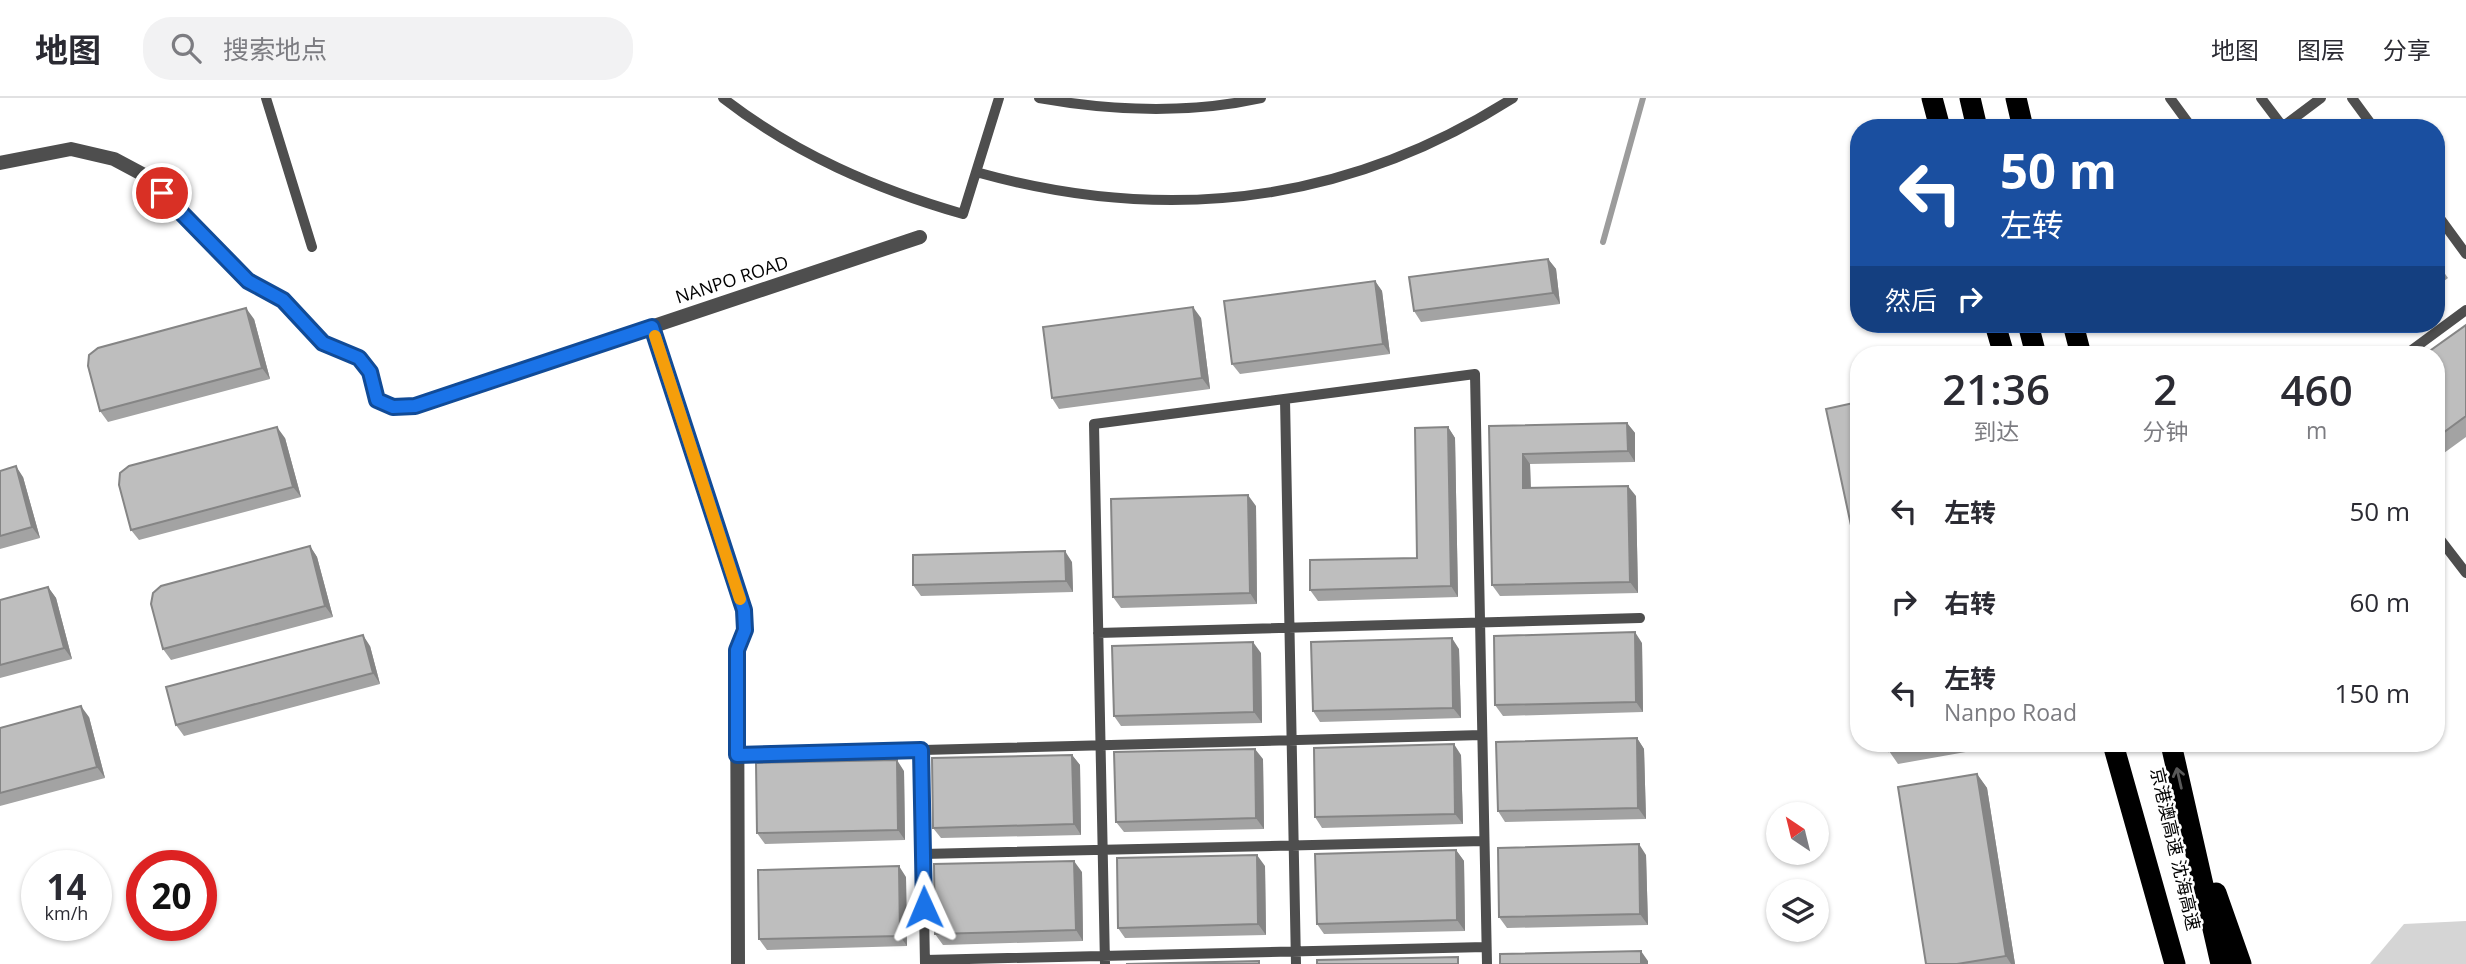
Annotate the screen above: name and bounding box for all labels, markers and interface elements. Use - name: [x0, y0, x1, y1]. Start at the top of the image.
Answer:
- search box: [143, 17, 633, 80]
- text: 地图: [35, 27, 101, 72]
- icon: search: [167, 29, 205, 67]
- text: 搜索地点: [223, 31, 327, 67]
- text: 地图: [2211, 33, 2259, 66]
- text: 图层: [2297, 33, 2345, 66]
- text: 分享: [2383, 33, 2431, 66]
- text: 50 m: [2000, 137, 2117, 203]
- icon: left: [1885, 147, 1976, 238]
- pin: [132, 163, 192, 223]
- icon: arrive: [143, 174, 181, 212]
- text: 左转: [2000, 203, 2064, 246]
- street label: NANPO ROAD: [672, 249, 791, 309]
- icon: right: [1951, 280, 1989, 318]
- text: 然后: [1885, 282, 1937, 318]
- text: 21:36: [1942, 360, 2050, 417]
- text: 2: [2153, 360, 2177, 417]
- text: 460: [2281, 361, 2353, 418]
- text: m: [2306, 414, 2327, 446]
- text: 到达: [1973, 415, 2019, 447]
- text: 分钟: [2142, 415, 2188, 447]
- icon: left: [1885, 492, 1923, 530]
- text: 50 m: [2349, 493, 2410, 529]
- text: 左转: [1944, 494, 1996, 530]
- icon: right: [1885, 583, 1923, 621]
- text: 60 m: [2349, 584, 2410, 620]
- text: 右转: [1944, 585, 1996, 621]
- text: 左转: [1944, 660, 1996, 696]
- icon: left: [1885, 674, 1923, 712]
- text: 150 m: [2335, 675, 2410, 711]
- text: Nanpo Road: [1944, 696, 2077, 728]
- street label: 京港澳高速 沈海高速: [2146, 765, 2206, 933]
- one-way arrow: [2172, 767, 2185, 790]
- north arrow: [1766, 802, 1829, 864]
- map controls: [1766, 802, 1829, 942]
- speed limit sign: 20: [126, 850, 217, 941]
- text: 14: [46, 863, 87, 910]
- position arrow: [887, 870, 961, 944]
- button: layers: [1766, 879, 1829, 942]
- text: km/h: [45, 901, 88, 925]

